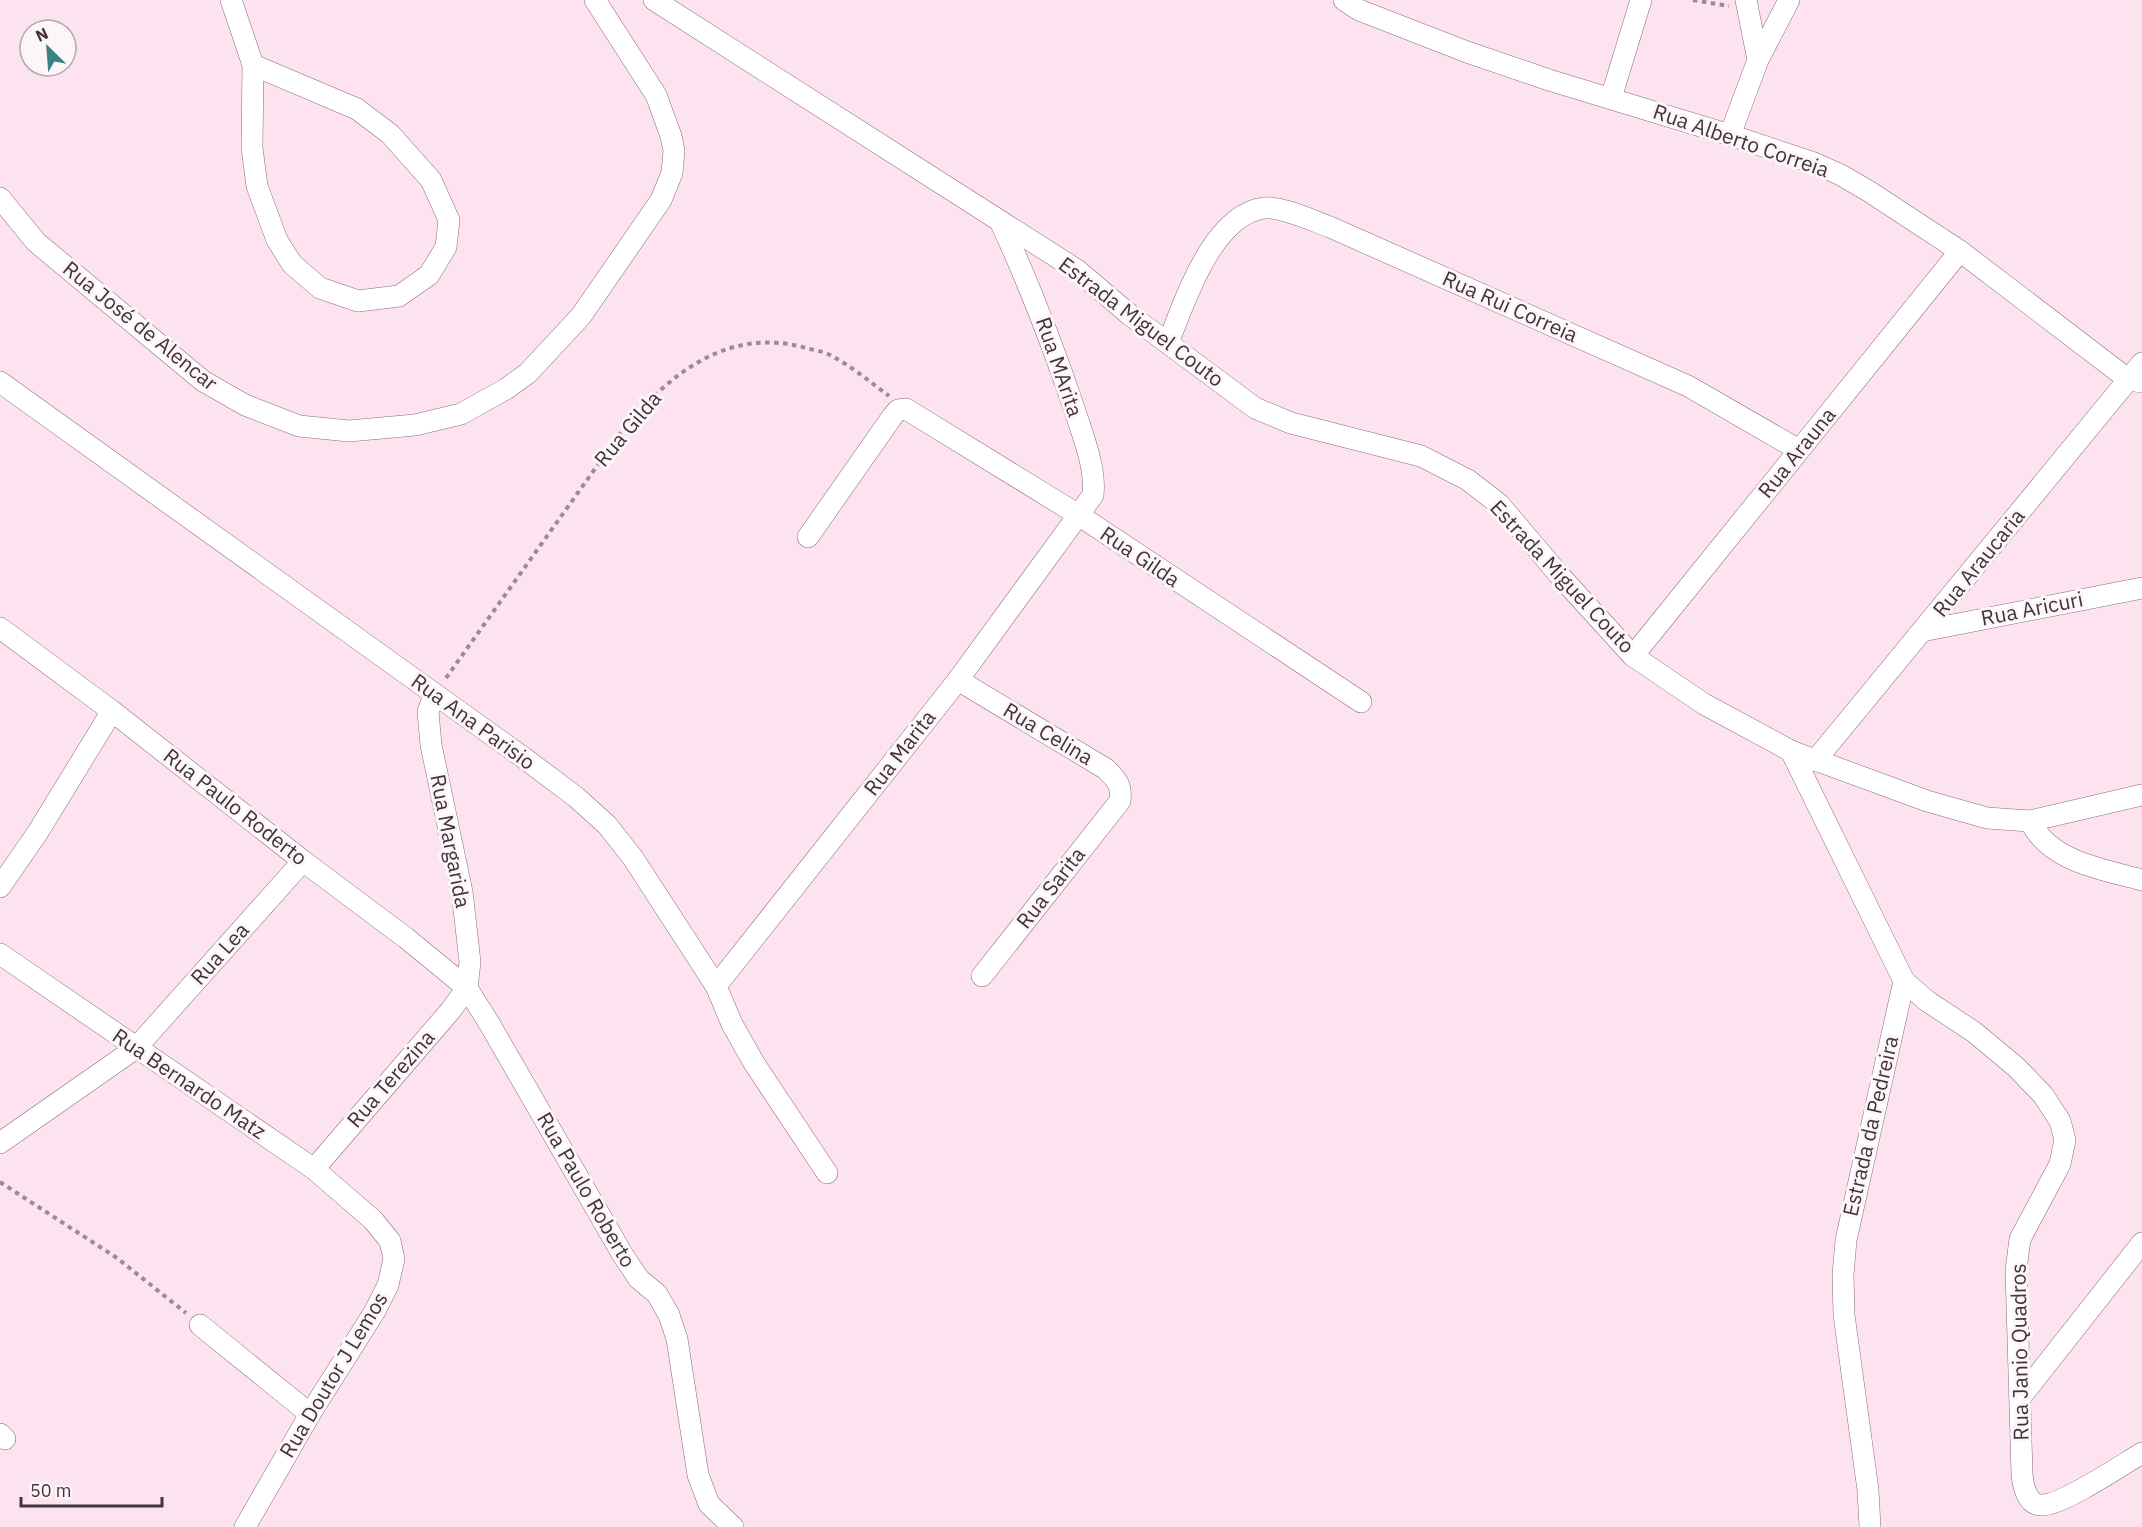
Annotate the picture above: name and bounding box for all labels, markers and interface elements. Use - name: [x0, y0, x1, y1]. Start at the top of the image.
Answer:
- north arrow: [18, 18, 78, 78]
- text: N: [32, 23, 51, 46]
- street label: Rua Alberto Correia: [1650, 97, 1833, 183]
- street label: Estrada Miguel Couto: [1053, 250, 1230, 393]
- street label: Rua José de Alencar: [57, 254, 224, 397]
- street label: Rua Rui Correia: [1438, 264, 1582, 348]
- street label: Rua MArita: [1030, 313, 1090, 420]
- street label: Rua Gilda: [587, 385, 667, 472]
- street label: Rua Arauna: [1751, 401, 1841, 503]
- street label: Estrada Miguel Couto: [1484, 494, 1641, 659]
- street label: Rua Araucaria: [1926, 502, 2031, 622]
- street label: Rua Gilda: [1095, 519, 1186, 593]
- street label: Rua Aricuri: [1978, 584, 2085, 632]
- street label: Rua Ana Parisio: [406, 667, 541, 776]
- street label: Rua Celina: [998, 695, 1099, 771]
- street label: Rua Marita: [857, 704, 941, 801]
- street label: Rua Paulo Roderto: [158, 741, 313, 871]
- street label: Rua Margarida: [424, 772, 478, 910]
- street label: Rua Sarita: [1009, 841, 1091, 934]
- street label: Rua Lea: [184, 916, 255, 990]
- street label: Rua Bernardo Matz: [107, 1021, 272, 1145]
- street label: Rua Terezina: [340, 1024, 440, 1133]
- street label: Estrada da Pedreira: [1836, 1033, 1904, 1219]
- street label: Rua Paulo Roberto: [531, 1107, 643, 1272]
- street label: Rua Janio Quadros: [2003, 1263, 2035, 1441]
- street label: Rua Doutor J Lemos: [273, 1286, 394, 1463]
- scale bar: [21, 1470, 162, 1508]
- text: 50 m: [30, 1479, 72, 1502]

